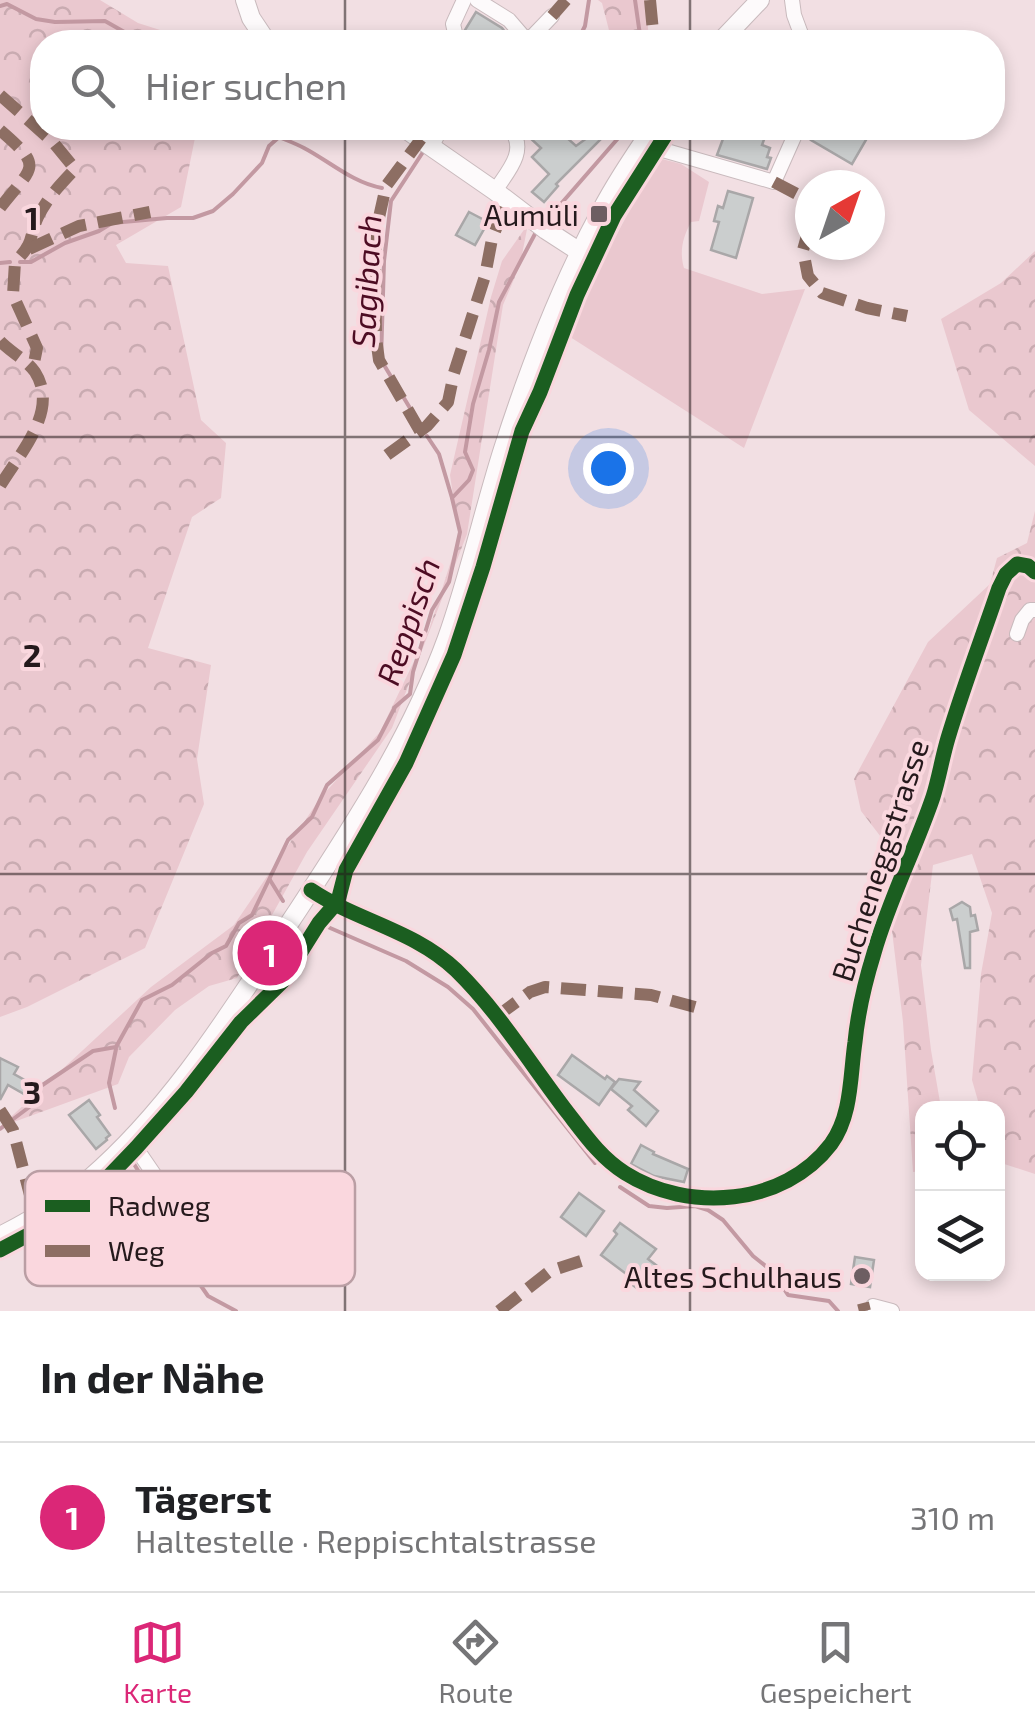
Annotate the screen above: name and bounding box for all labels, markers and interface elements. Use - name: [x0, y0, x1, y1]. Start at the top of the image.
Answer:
- search box: [30, 30, 1005, 140]
- icon: search: [65, 58, 120, 113]
- text: Hier suchen: [145, 62, 347, 108]
- north arrow: [795, 170, 885, 260]
- place label: Aumüli: [484, 196, 579, 232]
- text: 1: [25, 198, 39, 236]
- marker: Aumüli: [588, 203, 610, 225]
- water label: Sagibach: [343, 214, 388, 349]
- your location: [583, 443, 634, 494]
- water label: Reppisch: [368, 553, 447, 690]
- text: 2: [23, 635, 41, 673]
- street label: Bucheneggstrasse: [823, 734, 935, 986]
- pin: 1: [238, 916, 302, 990]
- text: 3: [23, 1072, 41, 1110]
- map controls: [915, 1101, 1005, 1281]
- button: locate: [915, 1101, 1005, 1191]
- legend: [25, 1171, 355, 1286]
- text: Radweg: [108, 1188, 211, 1222]
- button: layers: [915, 1191, 1005, 1281]
- text: Weg: [108, 1233, 165, 1267]
- place label: Altes Schulhaus: [624, 1258, 842, 1294]
- marker: Altes Schulhaus: [851, 1265, 873, 1287]
- text: In der Nähe: [40, 1351, 265, 1401]
- text: Tägerst: [135, 1475, 271, 1521]
- text: 1: [66, 1498, 79, 1536]
- text: 310 m: [910, 1498, 995, 1536]
- text: Haltestelle · Reppischtalstrasse: [135, 1521, 596, 1559]
- tab: Karte: [123, 1615, 192, 1709]
- tab: Route: [439, 1615, 513, 1709]
- tab: Gespeichert: [760, 1615, 912, 1709]

